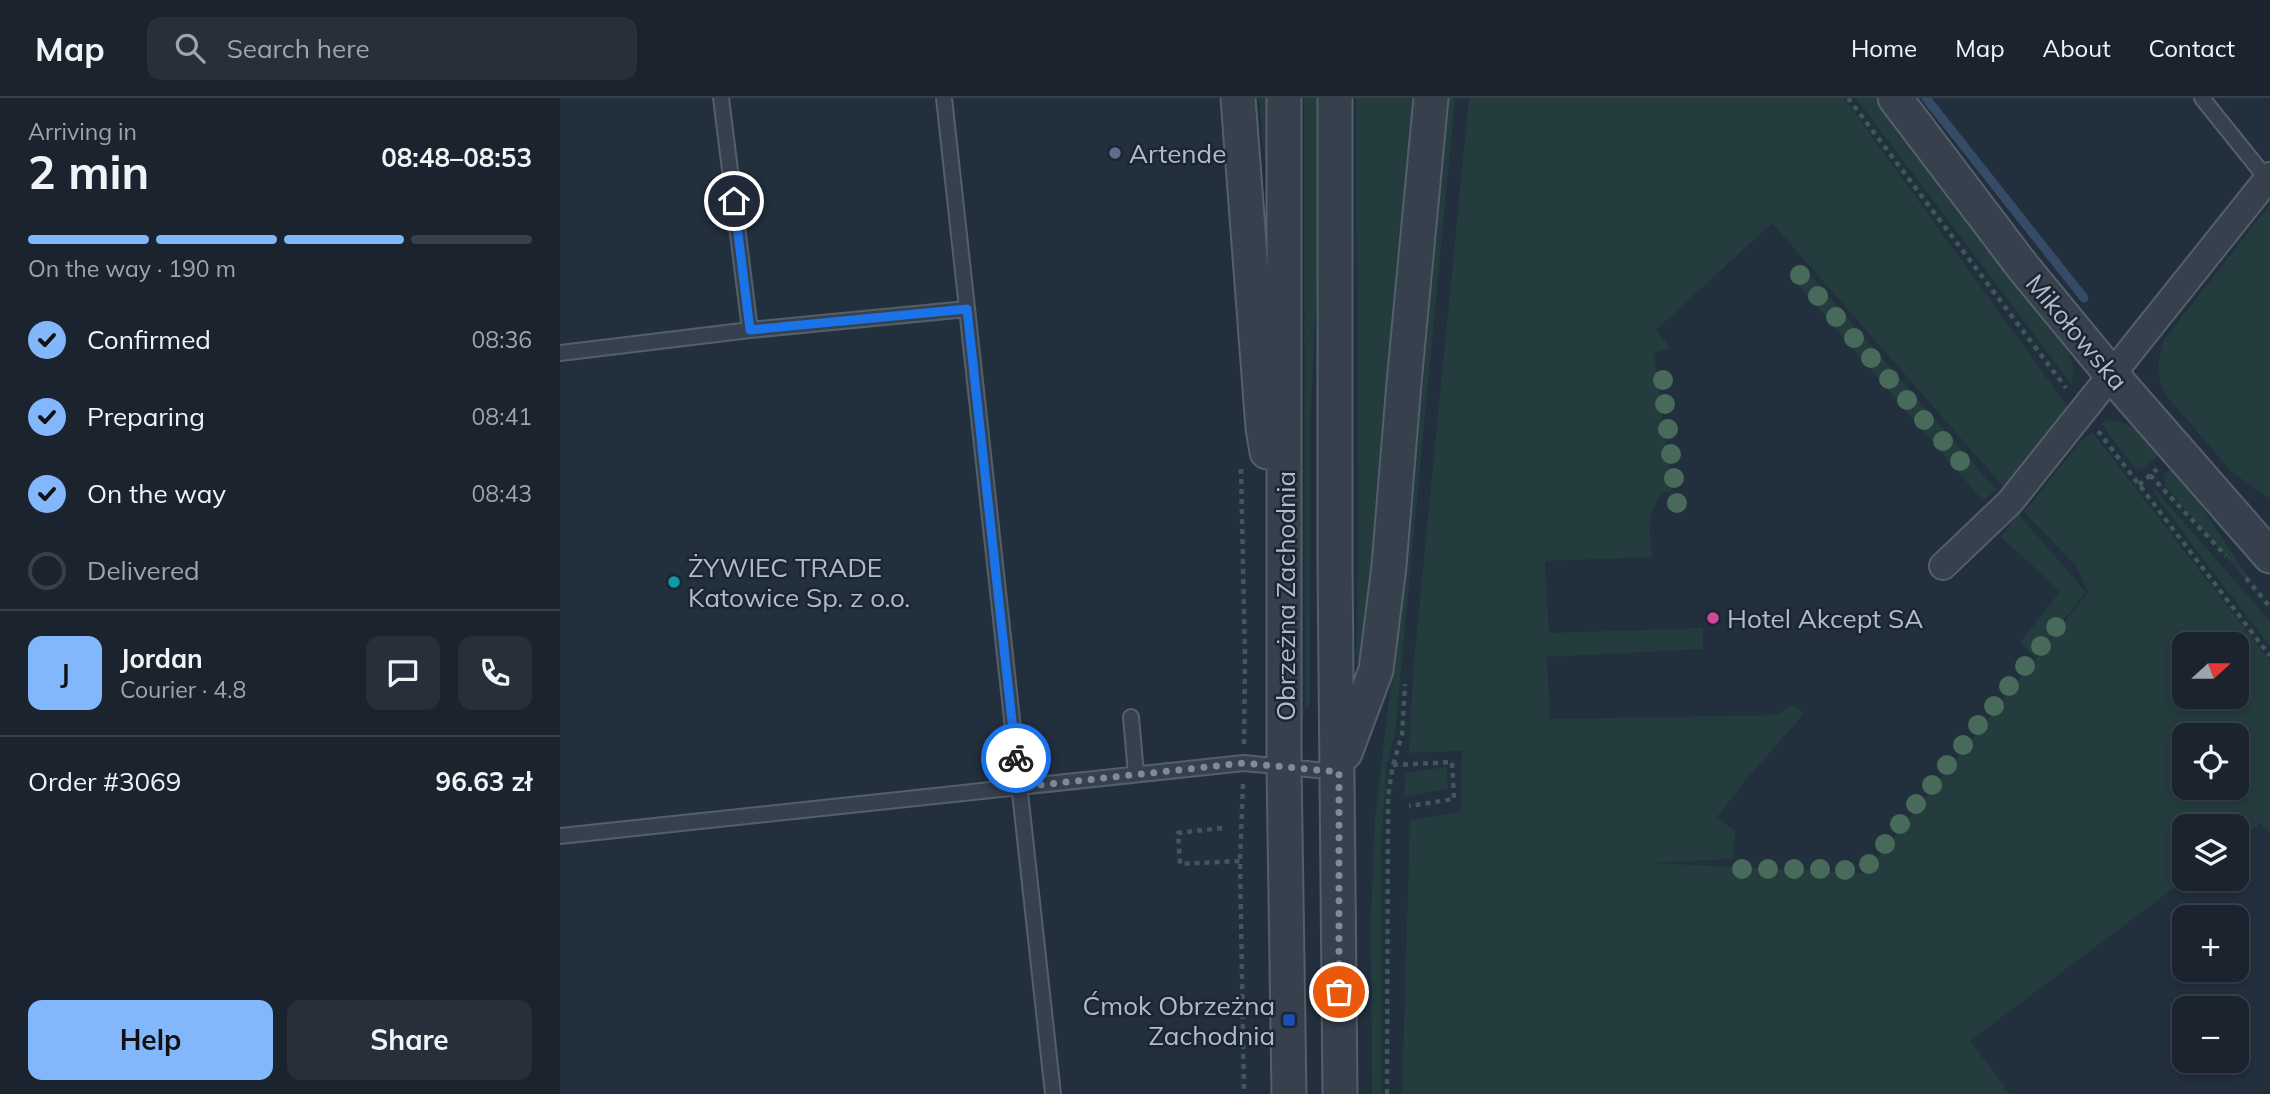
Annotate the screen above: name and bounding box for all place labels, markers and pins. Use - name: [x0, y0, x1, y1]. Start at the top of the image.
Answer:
- place label: Artende: [1129, 137, 1226, 170]
- marker: Artende: [1107, 145, 1123, 161]
- pin: [704, 171, 764, 231]
- place label: ŻYWIEC TRADE Katowice Sp. z o.o.: [688, 551, 910, 614]
- marker: ŻYWIEC TRADE Katowice Sp. z o.o.: [666, 574, 682, 590]
- place label: Hotel Akcept SA: [1727, 602, 1923, 635]
- marker: Hotel Akcept SA: [1705, 610, 1721, 626]
- pin: [1309, 962, 1369, 1022]
- place label: Ćmok Obrzeżna Zachodnia: [1083, 989, 1275, 1052]
- marker: Ćmok Obrzeżna Zachodnia: [1281, 1012, 1297, 1028]

